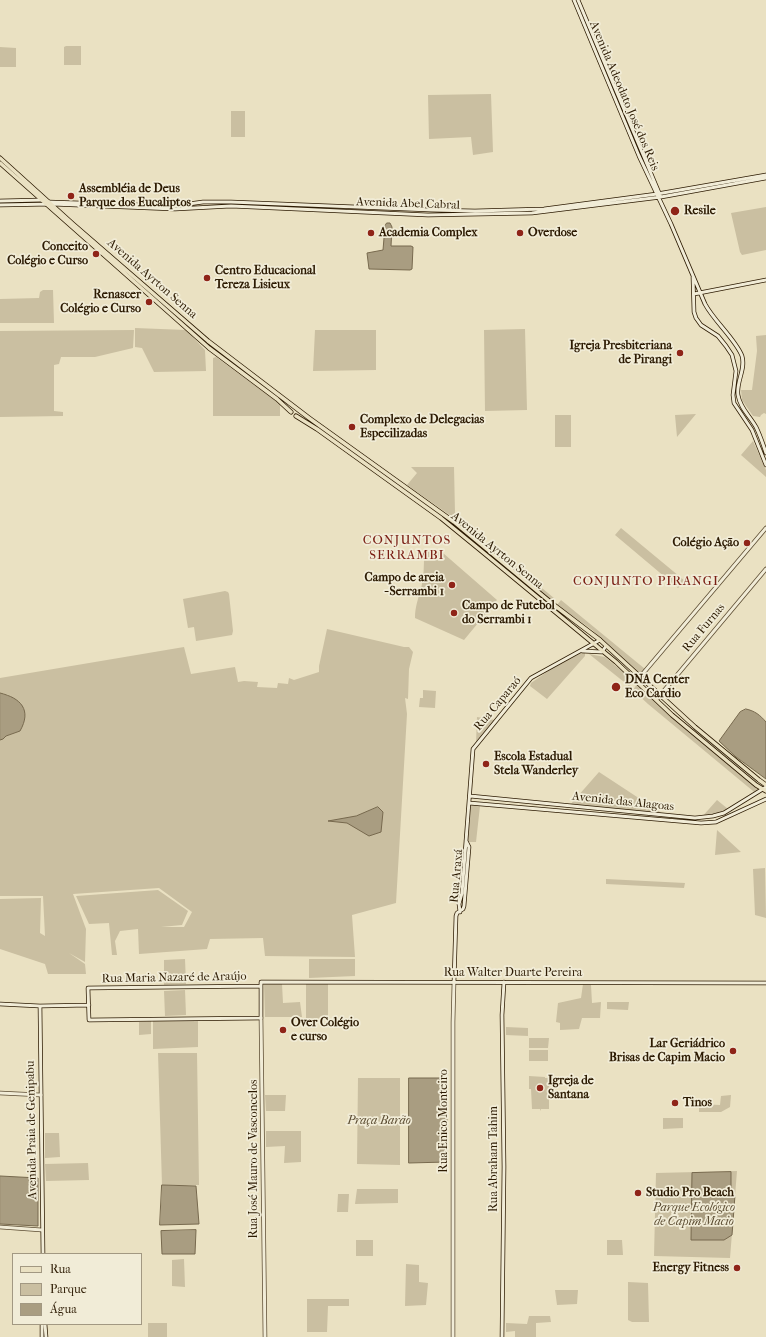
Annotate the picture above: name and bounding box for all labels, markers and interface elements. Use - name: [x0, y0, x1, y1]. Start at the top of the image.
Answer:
- street label: Avenida Adeodato José dos Reis: [586, 19, 662, 173]
- place label: Assembléia de Deus Parque dos Eucaliptos: [79, 182, 191, 210]
- marker: Assembléia de Deus Parque dos Eucaliptos: [66, 191, 76, 201]
- street label: Avenida Abel Cabral: [356, 195, 460, 213]
- place label: Resile: [684, 204, 716, 218]
- marker: Resile: [669, 205, 681, 217]
- place label: Academia Complex: [379, 226, 478, 240]
- place label: Overdose: [528, 226, 577, 240]
- marker: Academia Complex: [366, 228, 376, 238]
- marker: Overdose: [515, 228, 525, 238]
- street label: Avenida Ayrton Senna: [104, 236, 200, 322]
- place label: Conceito Colégio e Curso: [7, 240, 88, 268]
- marker: Conceito Colégio e Curso: [91, 249, 101, 259]
- place label: Centro Educacional Tereza Lisieux: [215, 264, 316, 292]
- marker: Centro Educacional Tereza Lisieux: [202, 273, 212, 283]
- place label: Renascer Colégio e Curso: [60, 288, 141, 316]
- marker: Renascer Colégio e Curso: [144, 297, 154, 307]
- place label: Igreja Presbiteriana de Pirangi: [569, 339, 672, 367]
- marker: Igreja Presbiteriana de Pirangi: [675, 348, 685, 358]
- place label: Complexo de Delegacias Especilizadas: [360, 413, 484, 441]
- marker: Complexo de Delegacias Especilizadas: [347, 422, 357, 432]
- street label: Avenida Ayrton Senna: [448, 509, 546, 593]
- district label: CONJUNTOS SERRAMBI: [363, 533, 451, 564]
- place label: Colégio Ação: [672, 536, 739, 550]
- marker: Colégio Ação: [742, 538, 752, 548]
- place label: Campo de areia - Serrambi 1: [365, 571, 444, 599]
- district label: CONJUNTO PIRANGI: [573, 574, 719, 590]
- marker: Campo de areia - Serrambi 1: [447, 580, 457, 590]
- place label: Campo de Futebol do Serrambi 1: [462, 599, 555, 627]
- street label: Rua Furnas: [680, 601, 728, 655]
- marker: Campo de Futebol do Serrambi 1: [449, 608, 459, 618]
- place label: DNA Center Eco Cardio: [625, 673, 689, 701]
- street label: Rua Caparaó: [471, 674, 525, 734]
- marker: DNA Center Eco Cardio: [610, 681, 622, 693]
- place label: Escola Estadual Stela Wanderley: [494, 750, 578, 778]
- marker: Escola Estadual Stela Wanderley: [481, 759, 491, 769]
- street label: Avenida das Alagoas: [571, 789, 675, 815]
- street label: Rua Araxá: [447, 849, 467, 903]
- street label: Rua Walter Duarte Pereira: [444, 966, 582, 980]
- street label: Rua Maria Nazaré de Araújo: [101, 970, 247, 986]
- place label: Over Colégio e curso: [291, 1016, 359, 1044]
- marker: Over Colégio e curso: [278, 1025, 288, 1035]
- place label: Lar Geriádrico Brisas de Capim Macio: [609, 1037, 725, 1065]
- marker: Lar Geriádrico Brisas de Capim Macio: [728, 1046, 738, 1056]
- street label: Avenida Praia de Genipabu: [24, 1060, 40, 1200]
- street label: Rua Enico Monteiro: [437, 1069, 451, 1173]
- place label: Igreja de Santana: [548, 1074, 594, 1102]
- street label: Rua José Mauro de Vasconcelos: [247, 1080, 261, 1238]
- marker: Igreja de Santana: [535, 1083, 545, 1093]
- place label: Tinos: [683, 1096, 712, 1110]
- marker: Tinos: [670, 1098, 680, 1108]
- street label: Rua Abraham Tahim: [487, 1106, 501, 1212]
- park label: Praça Barão: [347, 1114, 411, 1128]
- place label: Studio Pro Beach: [646, 1186, 734, 1200]
- marker: Studio Pro Beach: [633, 1188, 643, 1198]
- park label: Parque Ecológico de Capim Macio: [653, 1201, 735, 1229]
- legend: [12, 1253, 142, 1325]
- place label: Energy Fitness: [652, 1261, 729, 1275]
- text: Rua: [50, 1262, 71, 1276]
- marker: Energy Fitness: [732, 1263, 742, 1273]
- text: Parque: [50, 1282, 87, 1296]
- text: Água: [50, 1302, 77, 1316]

